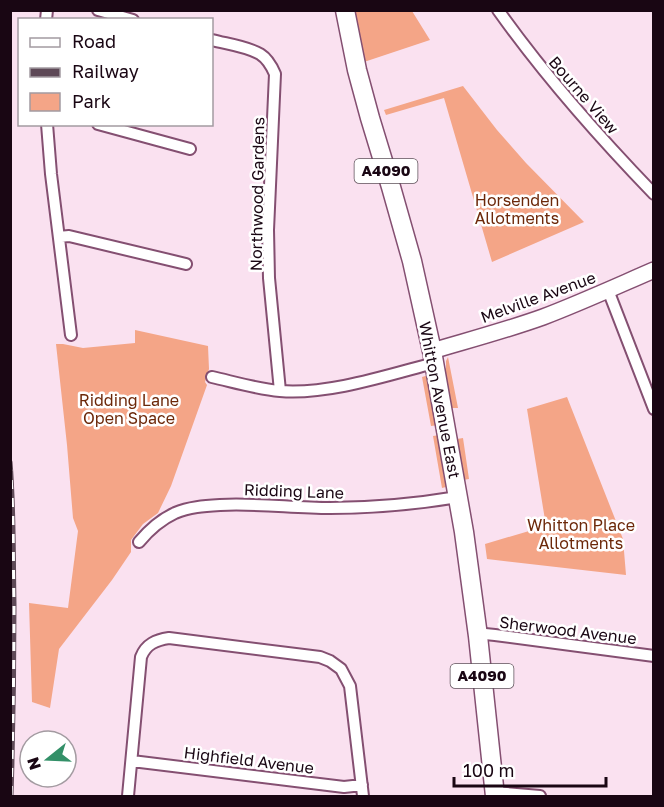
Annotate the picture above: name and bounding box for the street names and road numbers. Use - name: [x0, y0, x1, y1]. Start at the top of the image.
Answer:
- street label: Bourne View: [545, 52, 623, 138]
- street label: Northwood Gardens: [246, 117, 268, 271]
- road number: A4090: [354, 159, 418, 183]
- street label: Melville Avenue: [478, 267, 598, 327]
- street label: Whitton Avenue East: [415, 320, 465, 480]
- street label: Ridding Lane: [244, 479, 344, 503]
- street label: Sherwood Avenue: [498, 612, 638, 648]
- road number: A4090: [450, 664, 514, 688]
- street label: Highfield Avenue: [183, 742, 315, 778]

